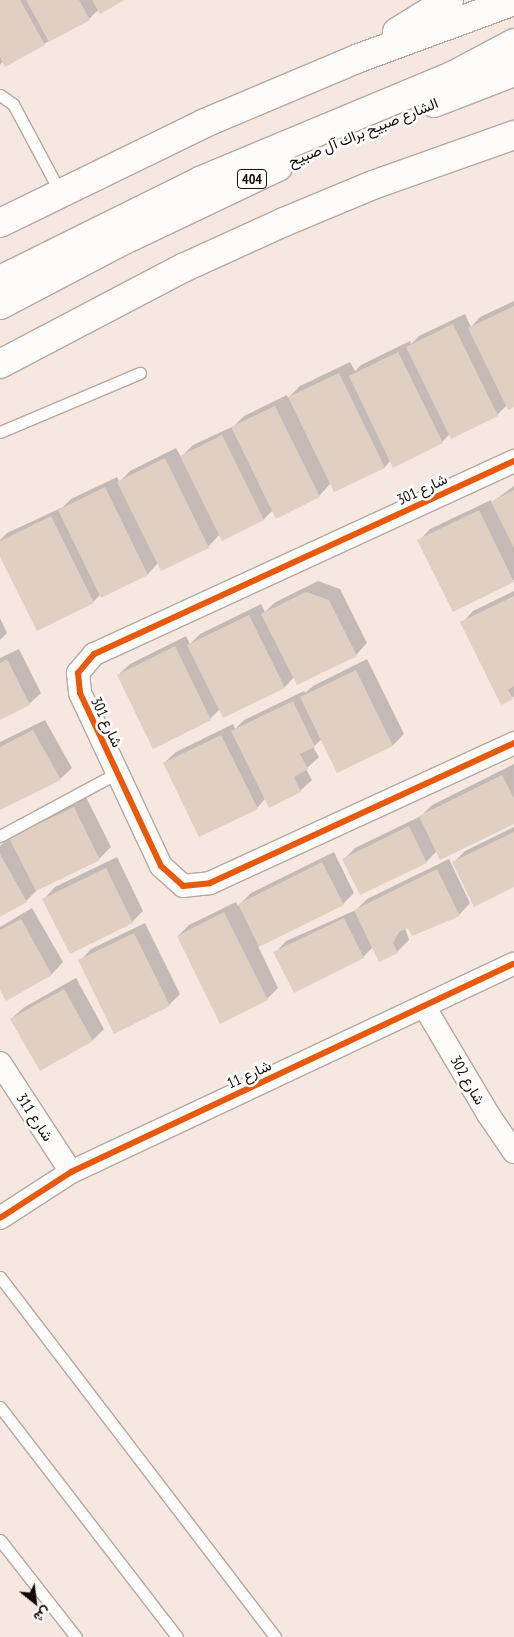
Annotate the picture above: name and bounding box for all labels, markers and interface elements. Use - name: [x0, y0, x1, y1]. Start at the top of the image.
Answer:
- street label: الشارع صبيح براك آل صبيح: [285, 94, 441, 170]
- road number: 404: [236, 168, 268, 190]
- street label: شارع 301: [394, 470, 450, 508]
- street label: شارع 301: [88, 694, 126, 750]
- street label: شارع 302: [447, 1052, 489, 1108]
- street label: شارع 11: [224, 1056, 274, 1092]
- street label: شارع 311: [13, 1090, 57, 1144]
- north arrow: [10, 1577, 60, 1627]
- text: ش: [31, 1603, 54, 1627]

